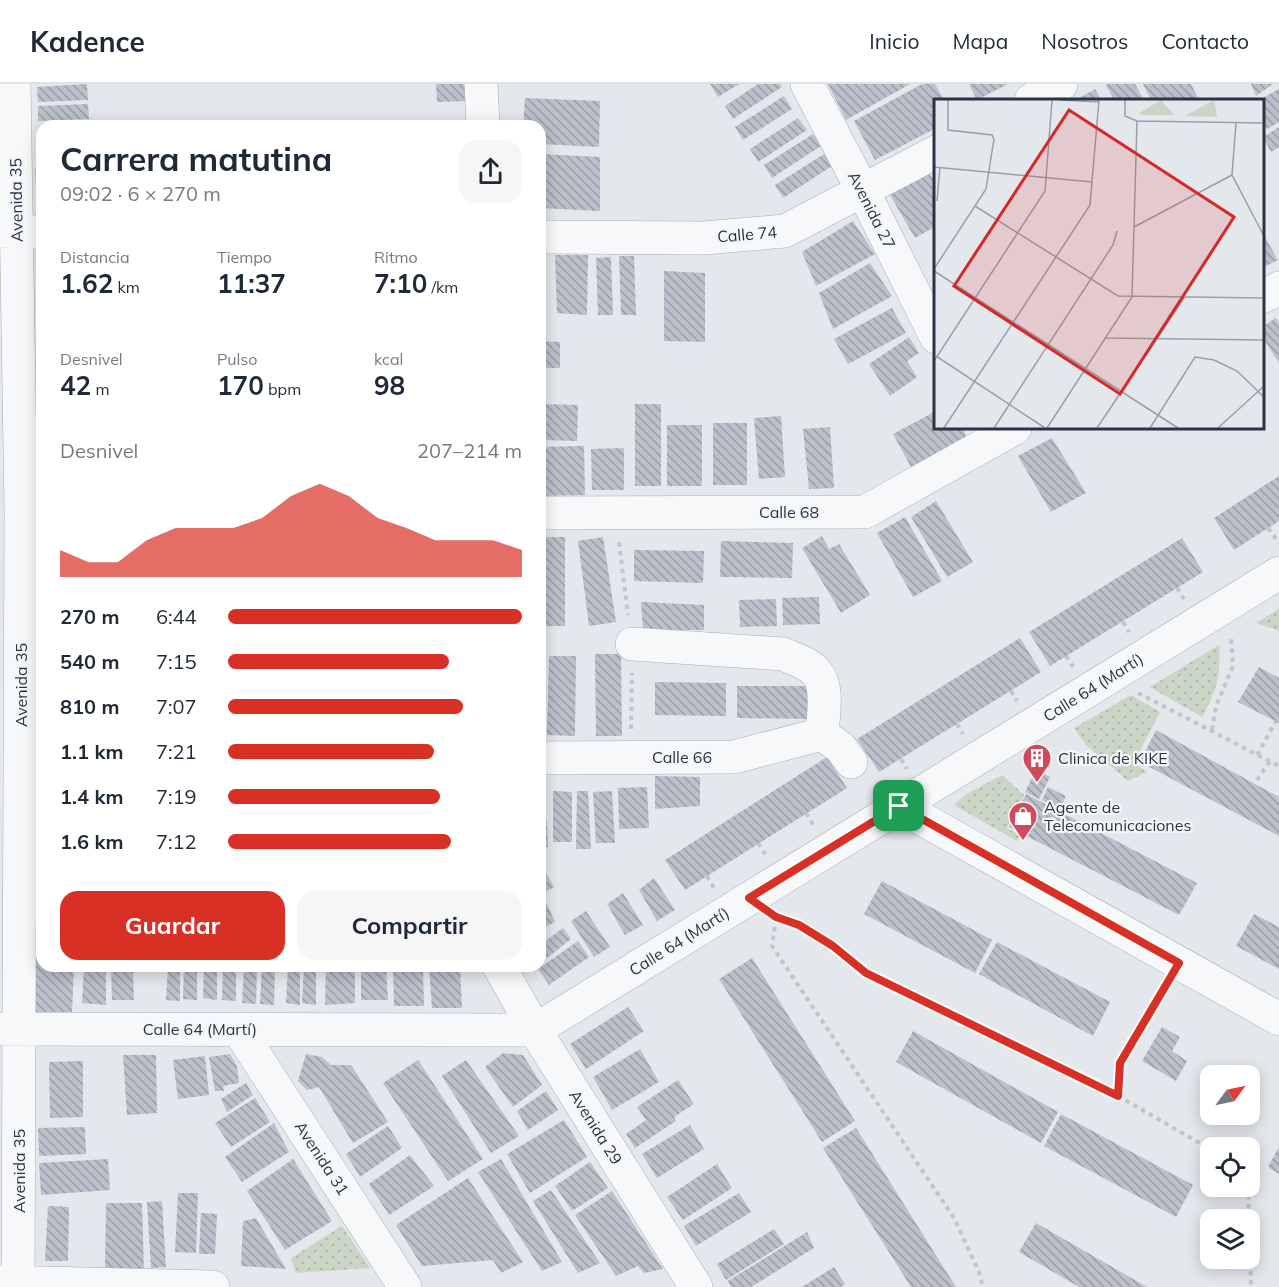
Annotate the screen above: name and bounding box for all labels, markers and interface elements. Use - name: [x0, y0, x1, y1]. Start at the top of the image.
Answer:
- text: Kadence: [30, 24, 145, 59]
- text: Inicio: [869, 28, 919, 54]
- text: Mapa: [952, 28, 1008, 54]
- text: Nosotros: [1041, 28, 1128, 54]
- text: Contacto: [1161, 28, 1249, 54]
- inset map: [934, 99, 1264, 429]
- text: Carrera matutina: [60, 138, 332, 179]
- button: share: [459, 140, 522, 203]
- street label: Avenida 35: [5, 158, 27, 242]
- street label: Avenida 27: [844, 168, 900, 252]
- text: 09:02 · 6 × 270 m: [60, 181, 221, 206]
- street label: Calle 74: [716, 221, 778, 247]
- text: Distancia: [60, 247, 130, 267]
- text: Tiempo: [217, 247, 272, 267]
- text: Ritmo: [374, 247, 418, 267]
- text: 1.62: [60, 267, 113, 300]
- text: 11:37: [217, 267, 286, 300]
- text: 7:10: [374, 267, 427, 300]
- text: km: [113, 277, 140, 297]
- text: /km: [427, 277, 458, 297]
- text: Desnivel: [60, 349, 123, 369]
- text: Pulso: [217, 349, 257, 369]
- text: kcal: [374, 349, 403, 369]
- text: 42: [60, 369, 91, 402]
- text: 170: [217, 369, 264, 402]
- text: 98: [374, 369, 405, 402]
- text: m: [91, 379, 109, 399]
- text: bpm: [264, 379, 301, 399]
- text: Desnivel: [60, 438, 138, 463]
- text: 207–214 m: [417, 438, 522, 463]
- street label: Calle 68: [759, 502, 819, 522]
- text: 270 m: [60, 604, 119, 629]
- text: 6:44: [156, 604, 197, 629]
- street label: Avenida 35: [11, 643, 31, 727]
- street label: Calle 64 (Martí): [1039, 648, 1147, 726]
- text: 540 m: [60, 649, 119, 674]
- text: 7:15: [156, 649, 197, 674]
- text: 810 m: [60, 694, 119, 719]
- text: 7:07: [156, 694, 197, 719]
- text: 1.1 km: [60, 739, 123, 764]
- text: 7:21: [156, 739, 197, 764]
- building icon: Clinica de KIKE: [1021, 742, 1053, 784]
- street label: Calle 66: [652, 747, 712, 767]
- place label: Clinica de KIKE: [1058, 748, 1168, 768]
- pin: [873, 780, 924, 831]
- text: 1.4 km: [60, 784, 123, 809]
- text: 7:19: [156, 784, 197, 809]
- icon: arrive: [882, 789, 915, 822]
- place label: Agente de Telecomunicaciones: [1044, 797, 1191, 835]
- shop icon: Agente de Telecomunicaciones: [1007, 800, 1039, 842]
- text: 1.6 km: [60, 829, 123, 854]
- text: 7:12: [156, 829, 197, 854]
- button: Guardar: [60, 891, 285, 960]
- button: Compartir: [297, 891, 522, 960]
- street label: Calle 64 (Martí): [625, 902, 733, 980]
- street label: Calle 64 (Martí): [143, 1019, 257, 1039]
- north arrow: [1200, 1065, 1260, 1125]
- map controls: [1200, 1065, 1260, 1269]
- street label: Avenida 29: [565, 1086, 627, 1168]
- street label: Avenida 31: [291, 1117, 353, 1199]
- street label: Avenida 35: [9, 1129, 29, 1213]
- button: locate: [1200, 1137, 1260, 1197]
- button: layers: [1200, 1209, 1260, 1269]

